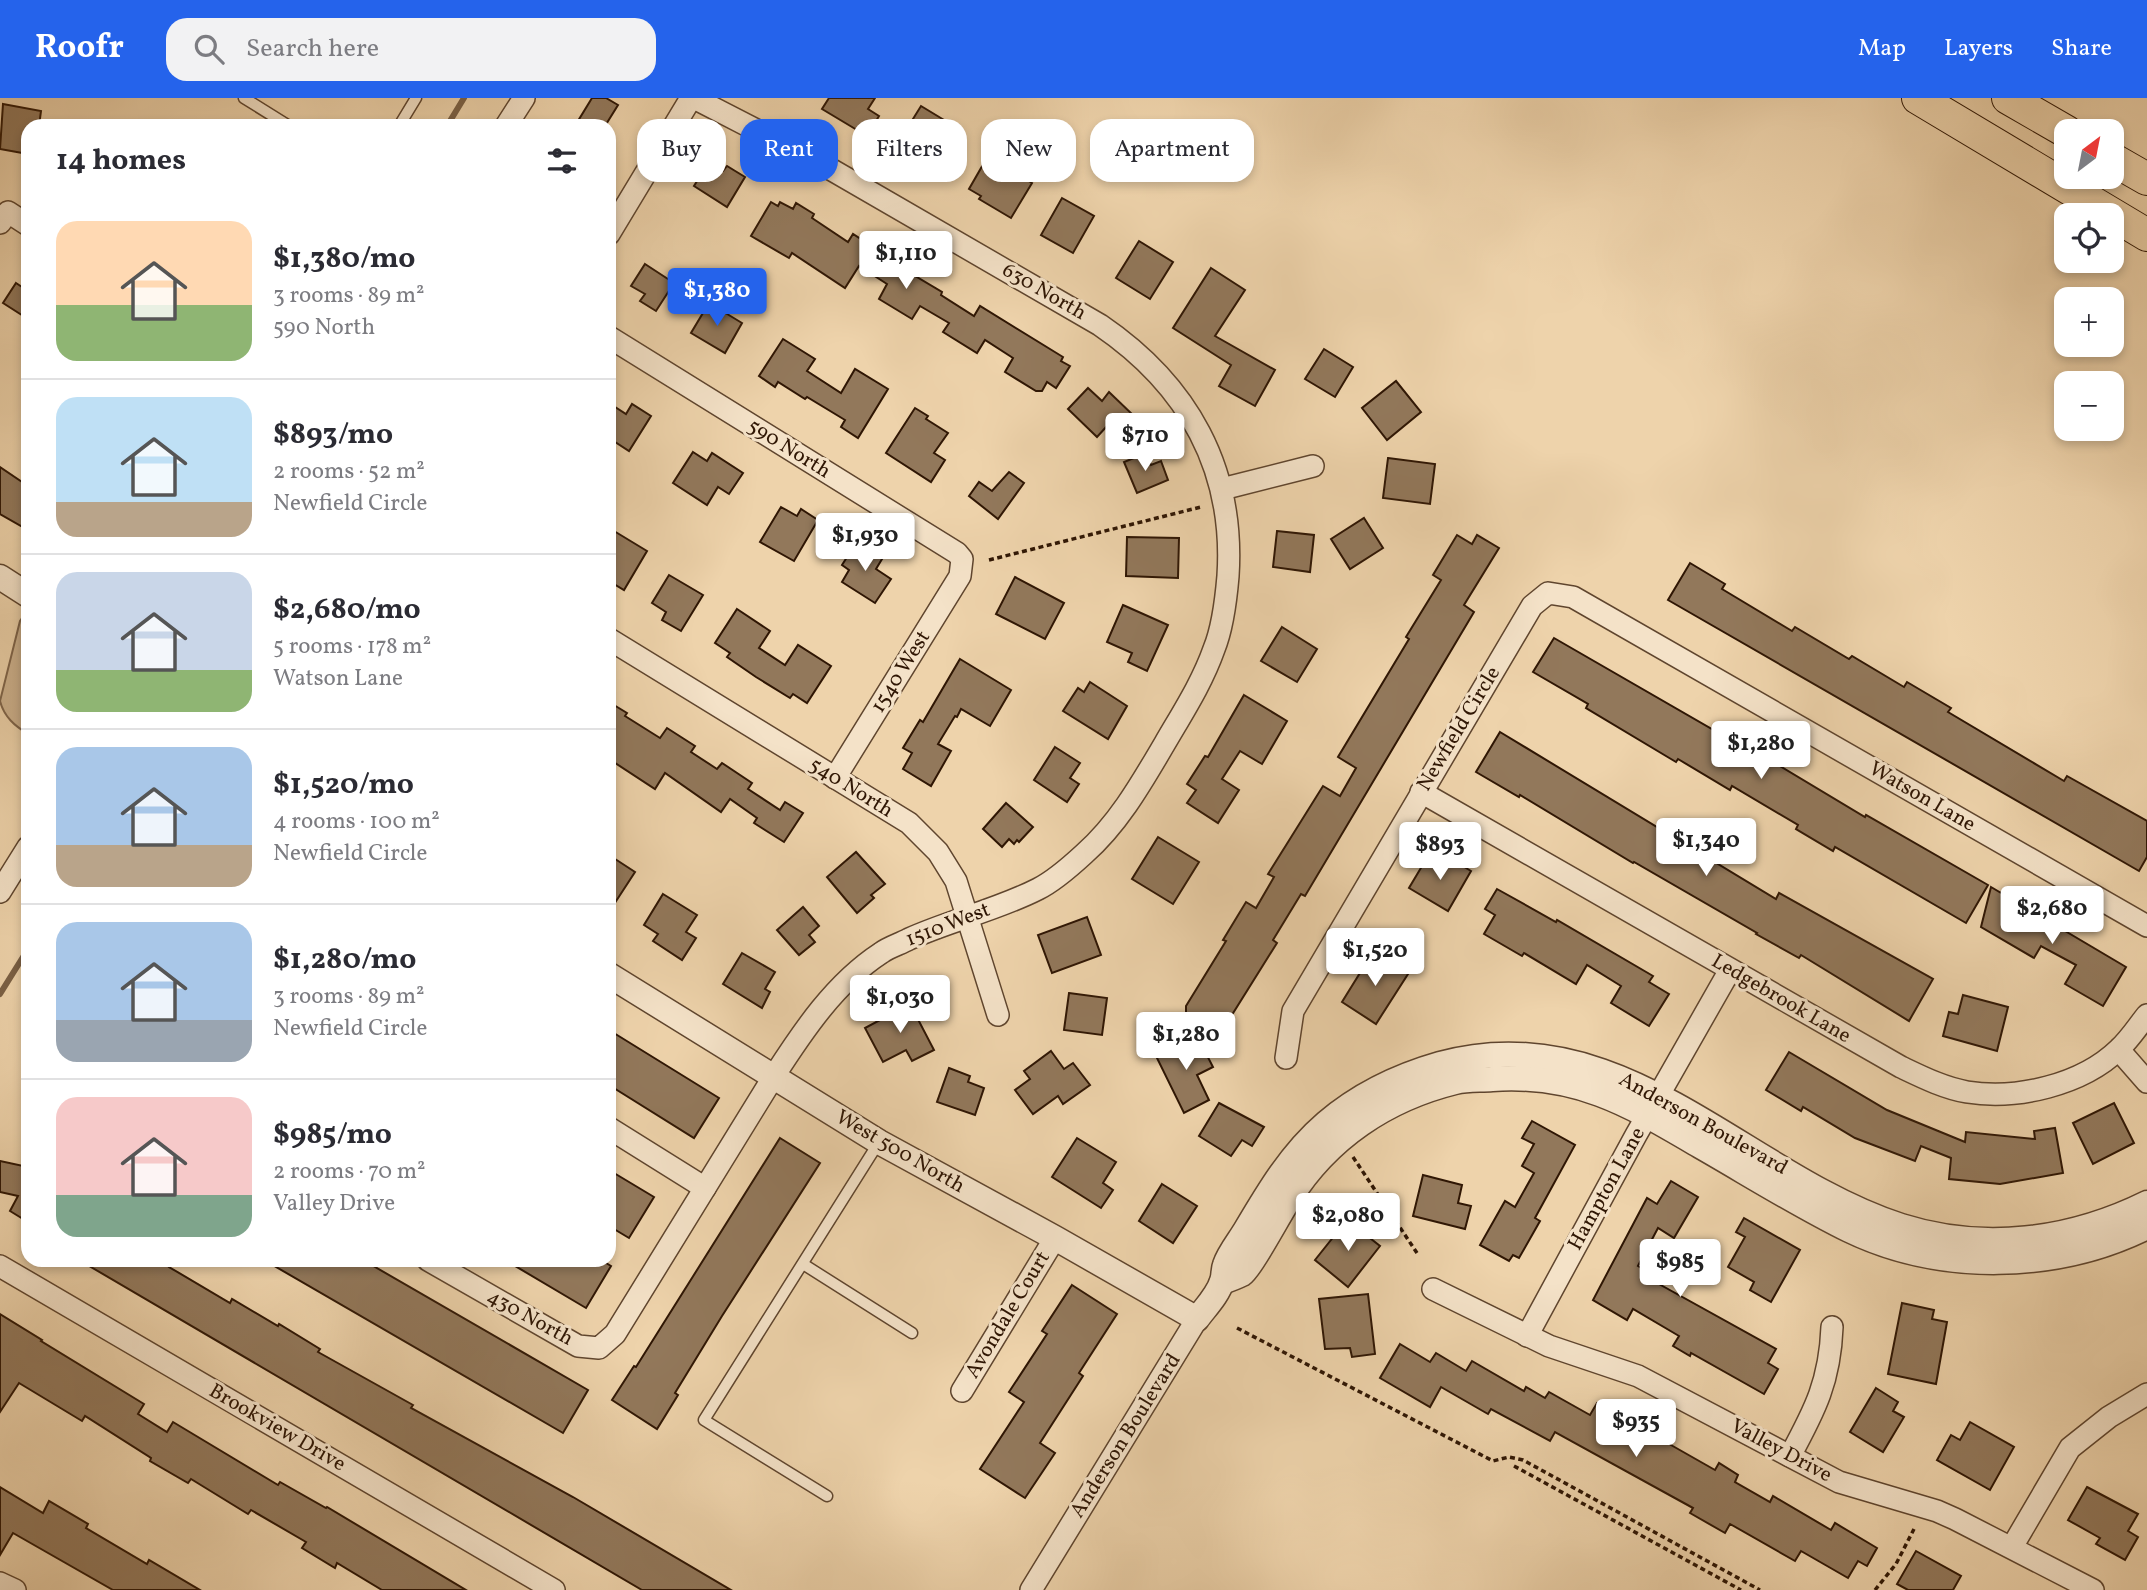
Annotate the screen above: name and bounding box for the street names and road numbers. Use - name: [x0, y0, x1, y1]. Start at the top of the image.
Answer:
- street label: 630 North: [996, 256, 1092, 328]
- street label: 590 North: [742, 412, 836, 486]
- street label: 1540 West: [864, 625, 938, 719]
- street label: Newfield Circle: [1410, 661, 1508, 797]
- street label: 540 North: [803, 751, 899, 825]
- street label: Watson Lane: [1863, 755, 1981, 839]
- street label: 1510 West: [902, 896, 994, 954]
- street label: Ledgebrook Lane: [1706, 947, 1856, 1051]
- street label: Anderson Boulevard: [1613, 1065, 1793, 1183]
- street label: West 500 North: [830, 1103, 970, 1201]
- street label: Hampton Lane: [1561, 1122, 1653, 1256]
- street label: Avondale Court: [959, 1246, 1057, 1384]
- street label: 430 North: [482, 1282, 578, 1354]
- street label: Anderson Boulevard: [1064, 1348, 1188, 1524]
- street label: Brookview Drive: [203, 1377, 351, 1479]
- street label: Valley Drive: [1725, 1412, 1837, 1490]

